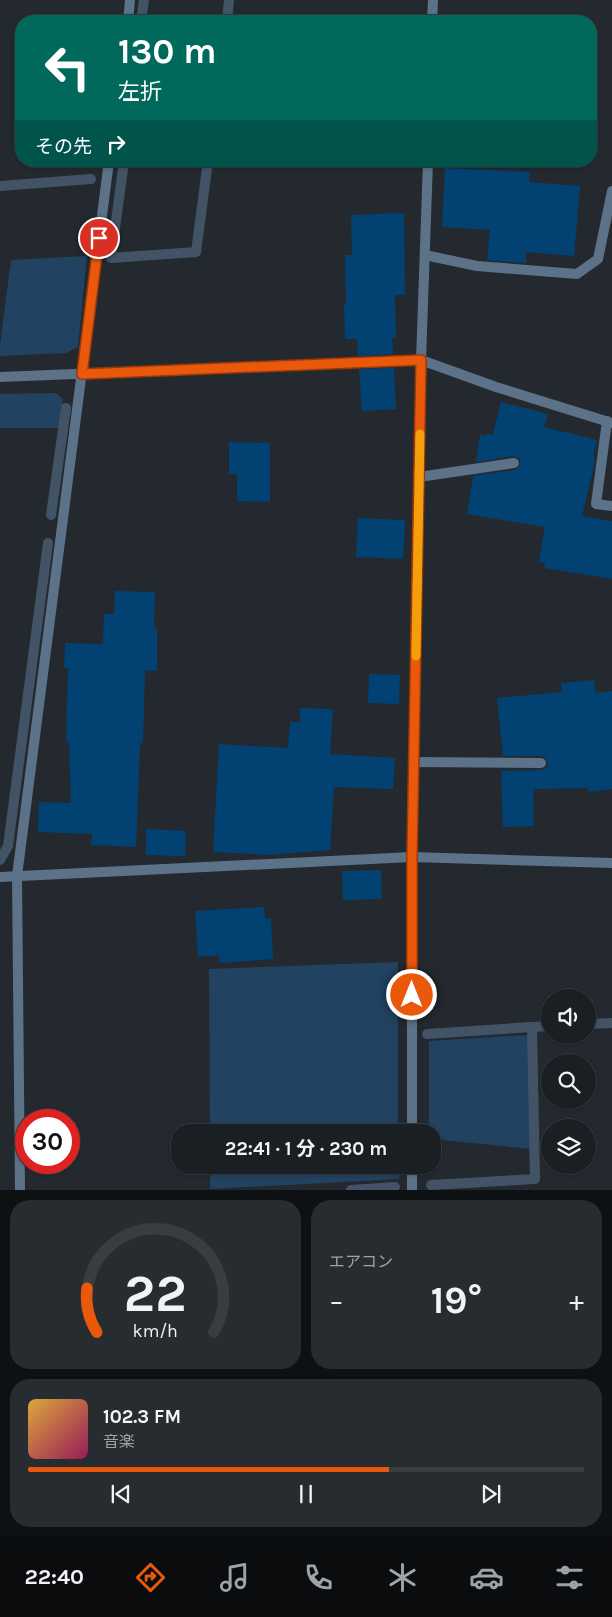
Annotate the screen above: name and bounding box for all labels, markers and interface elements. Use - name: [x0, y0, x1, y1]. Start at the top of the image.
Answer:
- text: 130 m: [118, 31, 216, 72]
- icon: left: [35, 35, 100, 100]
- text: 左折: [118, 79, 162, 105]
- icon: right: [102, 130, 130, 158]
- text: その先: [35, 136, 92, 158]
- pin: [78, 217, 120, 259]
- icon: arrive: [85, 224, 113, 252]
- position arrow: [385, 968, 437, 1020]
- map controls: [541, 989, 596, 1174]
- button: sound: [541, 989, 596, 1044]
- button: search: [541, 1054, 596, 1109]
- speed limit sign: 30: [15, 1109, 80, 1174]
- button: layers: [541, 1119, 596, 1174]
- text: 22:41 · 1 分 · 230 m: [225, 1138, 387, 1160]
- text: エアコン: [329, 1252, 393, 1271]
- text: 22: [124, 1263, 187, 1324]
- text: 19°: [431, 1278, 482, 1323]
- text: −: [329, 1284, 344, 1317]
- text: +: [569, 1284, 584, 1317]
- text: km/h: [133, 1321, 178, 1342]
- text: 102.3 FM: [103, 1406, 181, 1428]
- text: 音楽: [103, 1432, 135, 1451]
- icon: previous: [107, 1480, 135, 1508]
- icon: pause: [292, 1480, 320, 1508]
- icon: next: [477, 1480, 505, 1508]
- icon: directions: [133, 1560, 168, 1595]
- icon: music: [217, 1560, 252, 1595]
- icon: phone: [301, 1560, 336, 1595]
- icon: climate: [385, 1560, 420, 1595]
- icon: car: [469, 1560, 504, 1595]
- icon: filters: [552, 1560, 587, 1595]
- text: 22:40: [24, 1564, 84, 1590]

